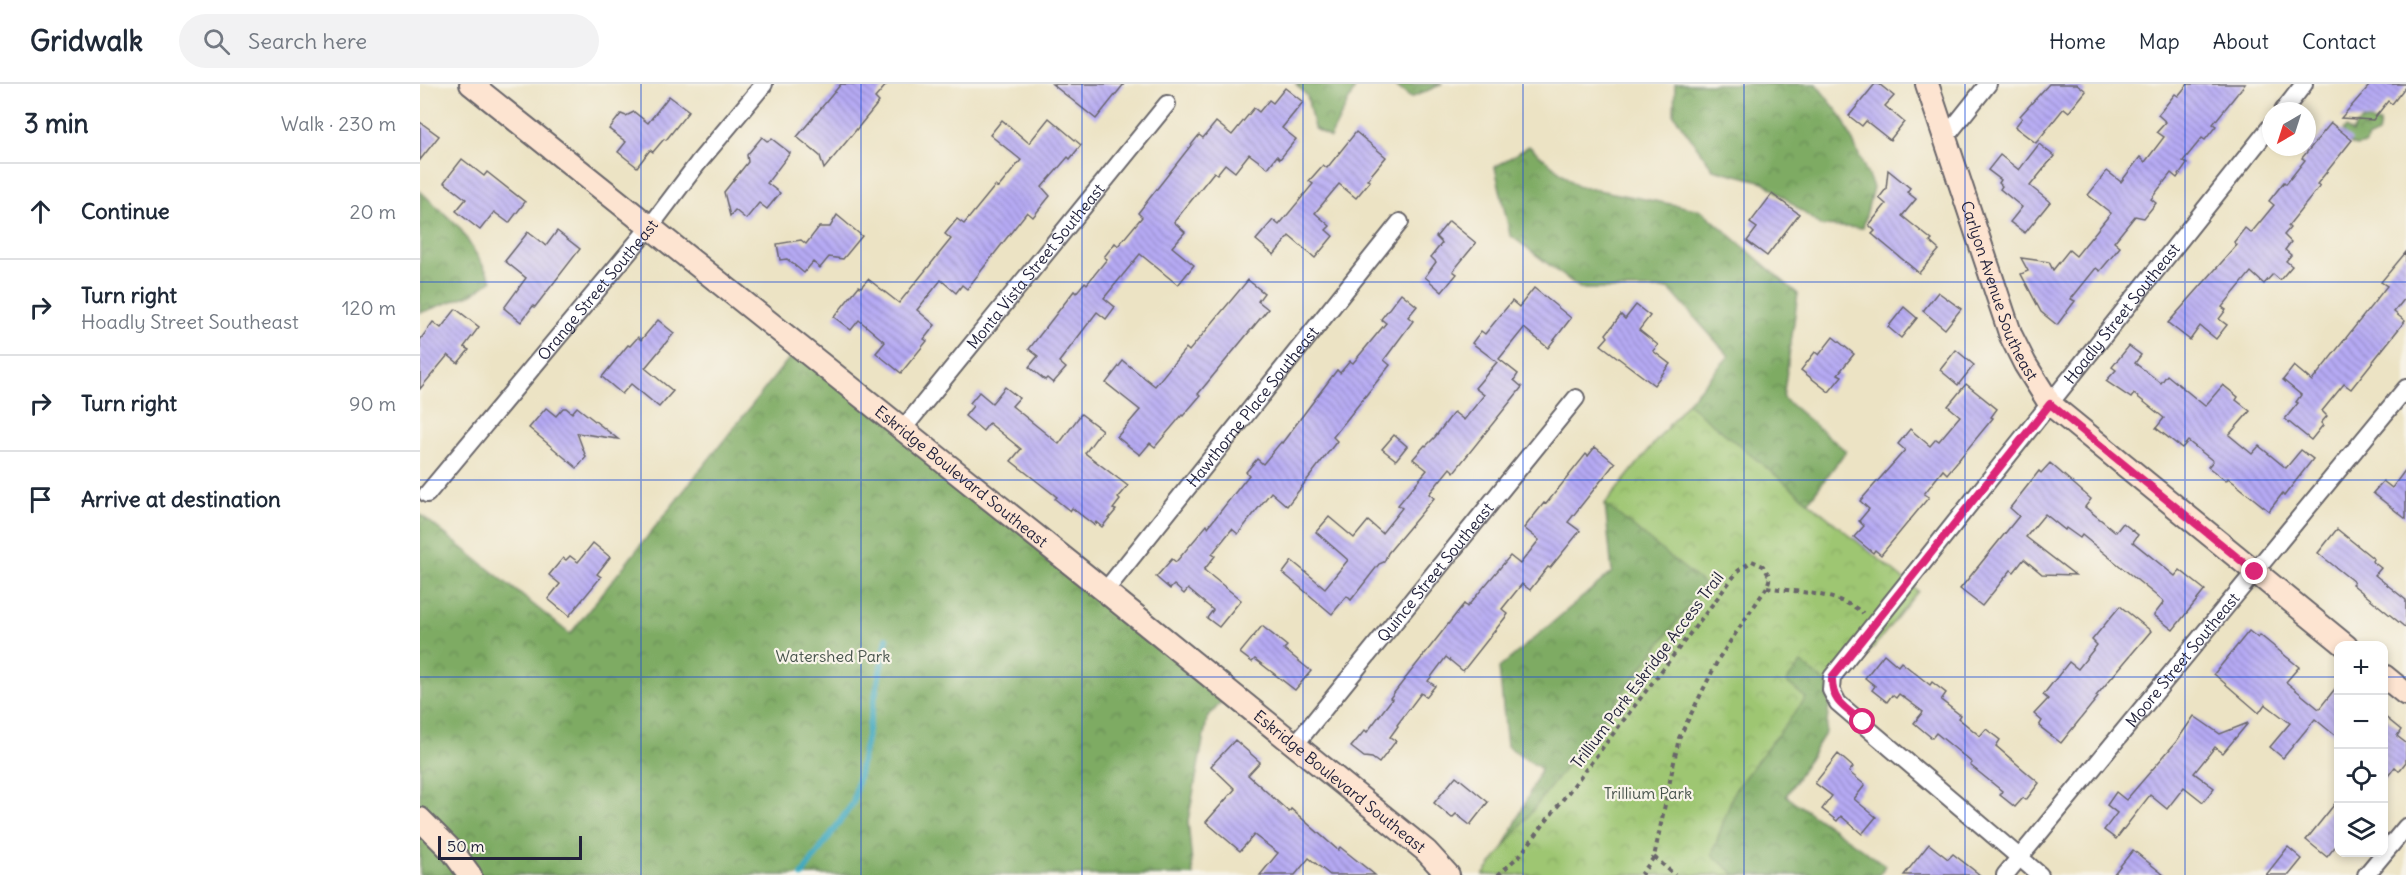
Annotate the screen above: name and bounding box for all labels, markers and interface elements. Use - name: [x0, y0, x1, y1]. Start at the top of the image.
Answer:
- search box: [179, 14, 599, 68]
- text: Gridwalk: [30, 23, 143, 59]
- icon: search: [200, 25, 233, 58]
- text: Search here: [248, 27, 367, 55]
- text: Home: [2049, 28, 2106, 55]
- text: Map: [2139, 28, 2180, 55]
- text: About: [2213, 28, 2269, 55]
- text: Contact: [2302, 28, 2376, 55]
- north arrow: [2262, 102, 2316, 156]
- text: 3 min: [24, 107, 89, 140]
- text: Walk · 230 m: [281, 111, 396, 136]
- street label: Monta Vista Street Southeast: [962, 179, 1109, 353]
- icon: ahead: [24, 195, 57, 228]
- text: Continue: [81, 197, 170, 225]
- street label: Carlyon Avenue Southeast: [1957, 198, 2043, 385]
- text: 20 m: [350, 199, 396, 224]
- street label: Orange Street Southeast: [533, 215, 662, 364]
- street label: Hoadly Street Southeast: [2060, 238, 2184, 388]
- text: Turn right: [81, 281, 177, 309]
- icon: right: [24, 291, 57, 324]
- text: 120 m: [342, 295, 396, 320]
- text: Hoadly Street Southeast: [81, 309, 299, 334]
- street label: Hawthorne Place Southeast: [1182, 322, 1323, 491]
- icon: right: [24, 387, 57, 420]
- text: Turn right: [81, 389, 177, 417]
- text: 90 m: [349, 391, 396, 416]
- street label: Eskridge Boulevard Southeast: [871, 401, 1052, 552]
- icon: arrive: [24, 483, 57, 516]
- text: Arrive at destination: [81, 485, 281, 513]
- street label: Quince Street Southeast: [1373, 498, 1498, 646]
- route end: [2241, 558, 2267, 584]
- street label: Trillium Park Eskridge Access Trail: [1566, 568, 1728, 772]
- street label: Moore Street Southeast: [2121, 588, 2244, 731]
- map controls: [2334, 641, 2388, 857]
- button: +: [2334, 641, 2388, 695]
- park label: Watershed Park: [776, 646, 890, 666]
- button: −: [2334, 695, 2388, 749]
- street label: Eskridge Boulevard Southeast: [1250, 706, 1430, 857]
- route start: [1849, 708, 1875, 734]
- button: locate: [2334, 749, 2388, 803]
- park label: Trillium Park: [1604, 783, 1692, 803]
- button: layers: [2334, 803, 2388, 857]
- scale bar: [438, 833, 582, 860]
- text: 50 m: [447, 836, 485, 856]

